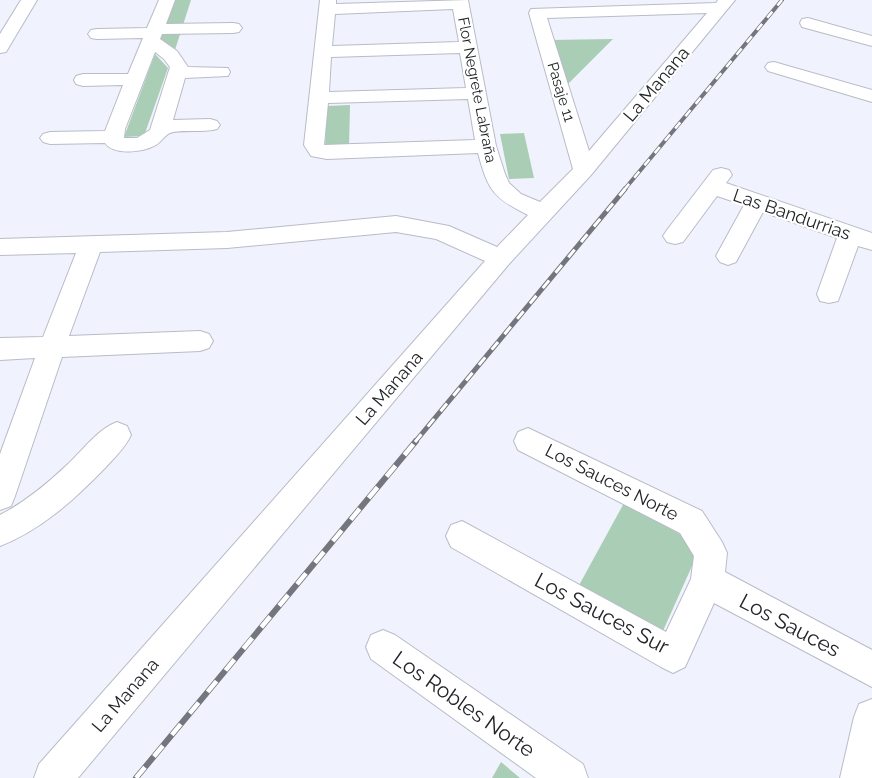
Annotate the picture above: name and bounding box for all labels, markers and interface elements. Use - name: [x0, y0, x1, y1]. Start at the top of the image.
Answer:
- street label: Flor Negrete Labraña: [454, 16, 500, 164]
- street label: La Manana: [619, 42, 693, 126]
- street label: Pasaje 11: [543, 60, 579, 125]
- street label: Las Bandurrias: [731, 184, 854, 244]
- street label: La Manana: [351, 347, 427, 429]
- street label: Los Sauces Norte: [542, 439, 682, 525]
- street label: Los Sauces Sur: [531, 567, 674, 659]
- street label: Los Sauces: [735, 588, 845, 662]
- street label: Los Robles Norte: [388, 646, 540, 762]
- street label: La Manana: [87, 654, 163, 736]

